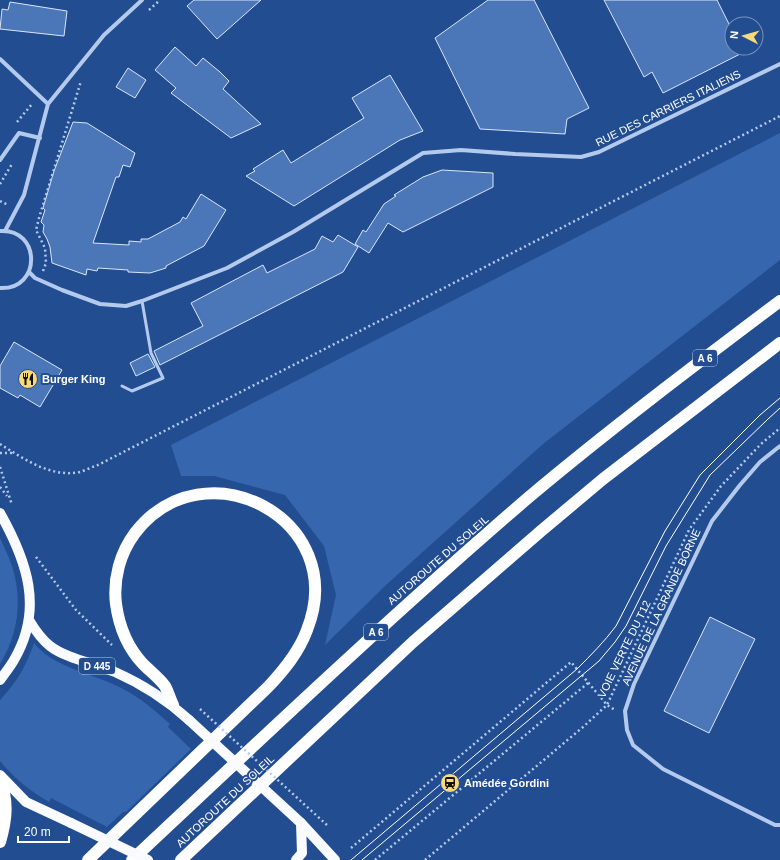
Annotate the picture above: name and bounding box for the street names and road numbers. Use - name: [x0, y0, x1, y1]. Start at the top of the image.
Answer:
- street label: RUE DES CARRIERS ITALIENS: [593, 68, 743, 148]
- road number: A 6: [693, 350, 717, 366]
- street label: AUTOROUTE DU SOLEIL: [385, 513, 491, 607]
- street label: AVENUE DE LA GRANDE BORNE: [619, 527, 703, 687]
- street label: VOIE VERTE DU T12: [595, 598, 653, 700]
- road number: A 6: [364, 624, 388, 640]
- road number: D 445: [79, 658, 115, 674]
- street label: AUTOROUTE DU SOLEIL: [174, 752, 276, 850]

